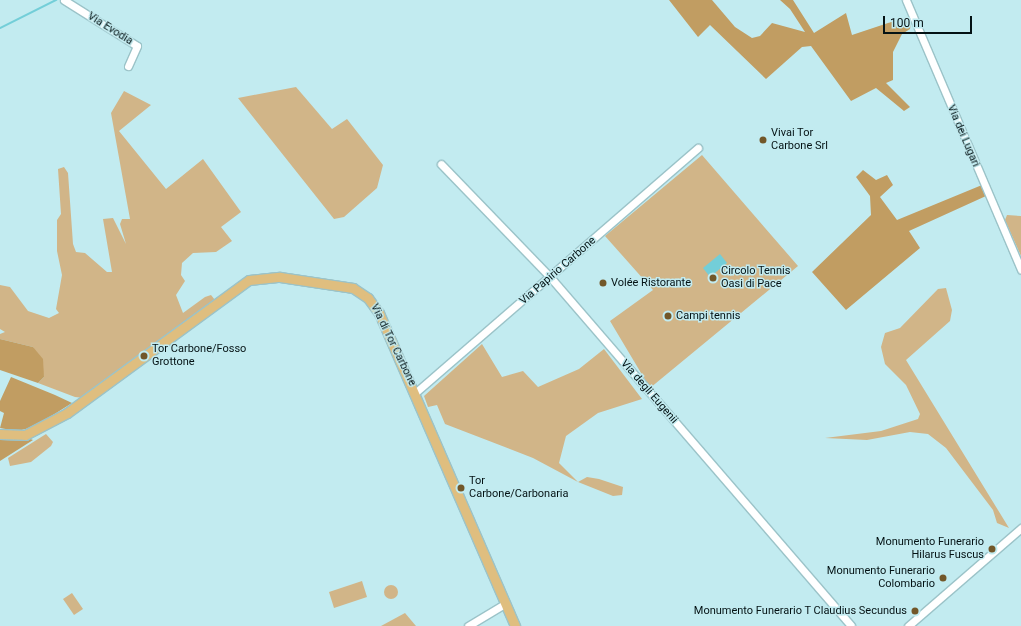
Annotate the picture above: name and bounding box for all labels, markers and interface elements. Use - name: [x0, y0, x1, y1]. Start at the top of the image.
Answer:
- scale bar: [885, 8, 974, 34]
- street label: Via Evodia: [85, 10, 135, 48]
- text: 100 m: [890, 16, 924, 30]
- street label: Via dei Lugari: [944, 103, 982, 169]
- place label: Vivai Tor Carbone Srl: [771, 127, 828, 153]
- marker: Vivai Tor Carbone Srl: [758, 135, 768, 145]
- street label: Via Papirio Carbone: [517, 234, 599, 308]
- place label: Circolo Tennis Oasi di Pace: [721, 265, 791, 291]
- marker: Circolo Tennis Oasi di Pace: [708, 273, 718, 283]
- place label: Volée Ristorante: [611, 276, 691, 290]
- marker: Volée Ristorante: [598, 278, 608, 288]
- street label: Via di Tor Carbone: [367, 302, 419, 388]
- place label: Campi tennis: [676, 309, 740, 323]
- marker: Campi tennis: [663, 311, 673, 321]
- place label: Tor Carbone/Fosso Grottone: [152, 343, 246, 369]
- marker: Tor Carbone/Fosso Grottone: [139, 351, 149, 361]
- street label: Via degli Eugenii: [618, 357, 680, 427]
- place label: Tor Carbone/Carbonaria: [469, 475, 569, 501]
- marker: Tor Carbone/Carbonaria: [456, 483, 466, 493]
- place label: Monumento Funerario Hilarus Fuscus: [876, 536, 984, 562]
- marker: Monumento Funerario Hilarus Fuscus: [987, 544, 997, 554]
- place label: Monumento Funerario Colombario: [827, 565, 935, 591]
- marker: Monumento Funerario Colombario: [938, 573, 948, 583]
- place label: Monumento Funerario T Claudius Secundus: [693, 604, 907, 618]
- marker: Monumento Funerario T Claudius Secundus: [910, 606, 920, 616]

